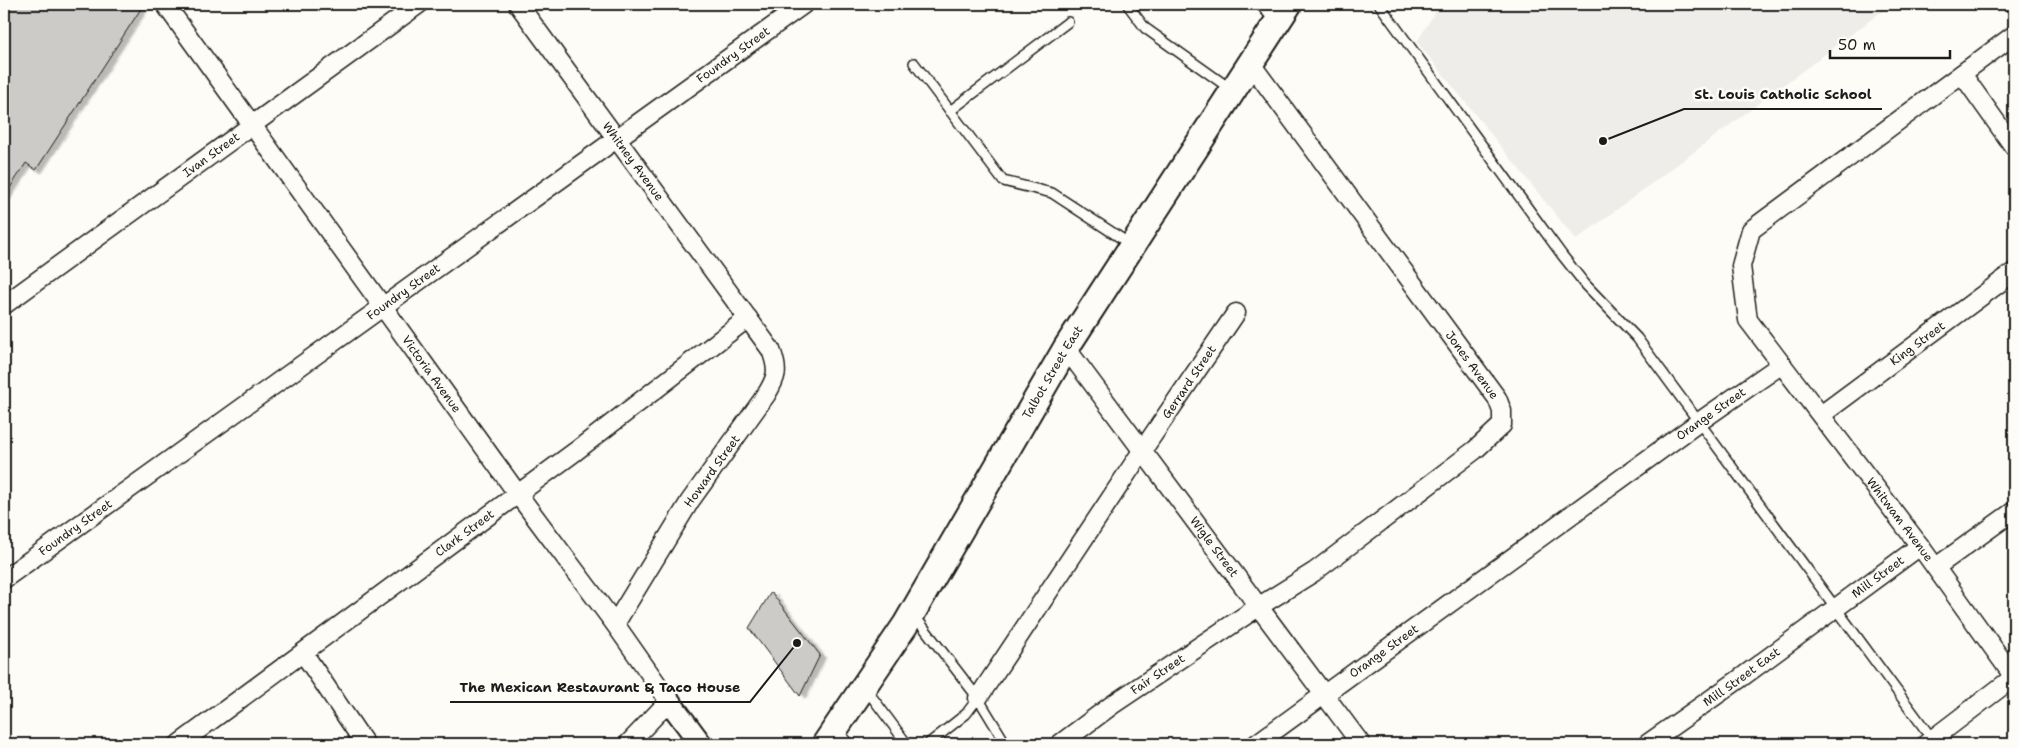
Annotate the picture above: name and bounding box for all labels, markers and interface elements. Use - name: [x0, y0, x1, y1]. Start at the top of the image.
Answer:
- street label: Foundry Street: [693, 23, 773, 87]
- scale bar: [1830, 28, 1950, 60]
- text: 50 m: [1838, 35, 1876, 55]
- callout: St. Louis Catholic School: [1684, 80, 1882, 109]
- text: St. Louis Catholic School: [1694, 85, 1872, 103]
- street label: Whitney Avenue: [599, 119, 667, 204]
- street label: Ivan Street: [180, 129, 243, 181]
- street label: Foundry Street: [364, 260, 443, 324]
- street label: King Street: [1887, 318, 1948, 369]
- street label: Talbot Street East: [1019, 323, 1086, 422]
- street label: Jones Avenue: [1442, 328, 1502, 402]
- street label: Victoria Avenue: [398, 332, 465, 416]
- street label: Gerrard Street: [1158, 342, 1220, 422]
- street label: Orange Street: [1673, 384, 1749, 444]
- street label: Howard Street: [680, 432, 744, 510]
- street label: Whitwam Avenue: [1863, 474, 1937, 565]
- street label: Foundry Street: [36, 496, 115, 559]
- street label: Clark Street: [432, 506, 497, 560]
- street label: Wigle Street: [1186, 513, 1242, 580]
- street label: Mill Street: [1848, 552, 1907, 602]
- street label: Orange Street: [1346, 621, 1422, 682]
- street label: Mill Street East: [1700, 644, 1783, 710]
- street label: Fair Street: [1128, 650, 1188, 698]
- callout: The Mexican Restaurant & Taco House: [450, 673, 750, 702]
- text: The Mexican Restaurant & Taco House: [460, 678, 740, 696]

